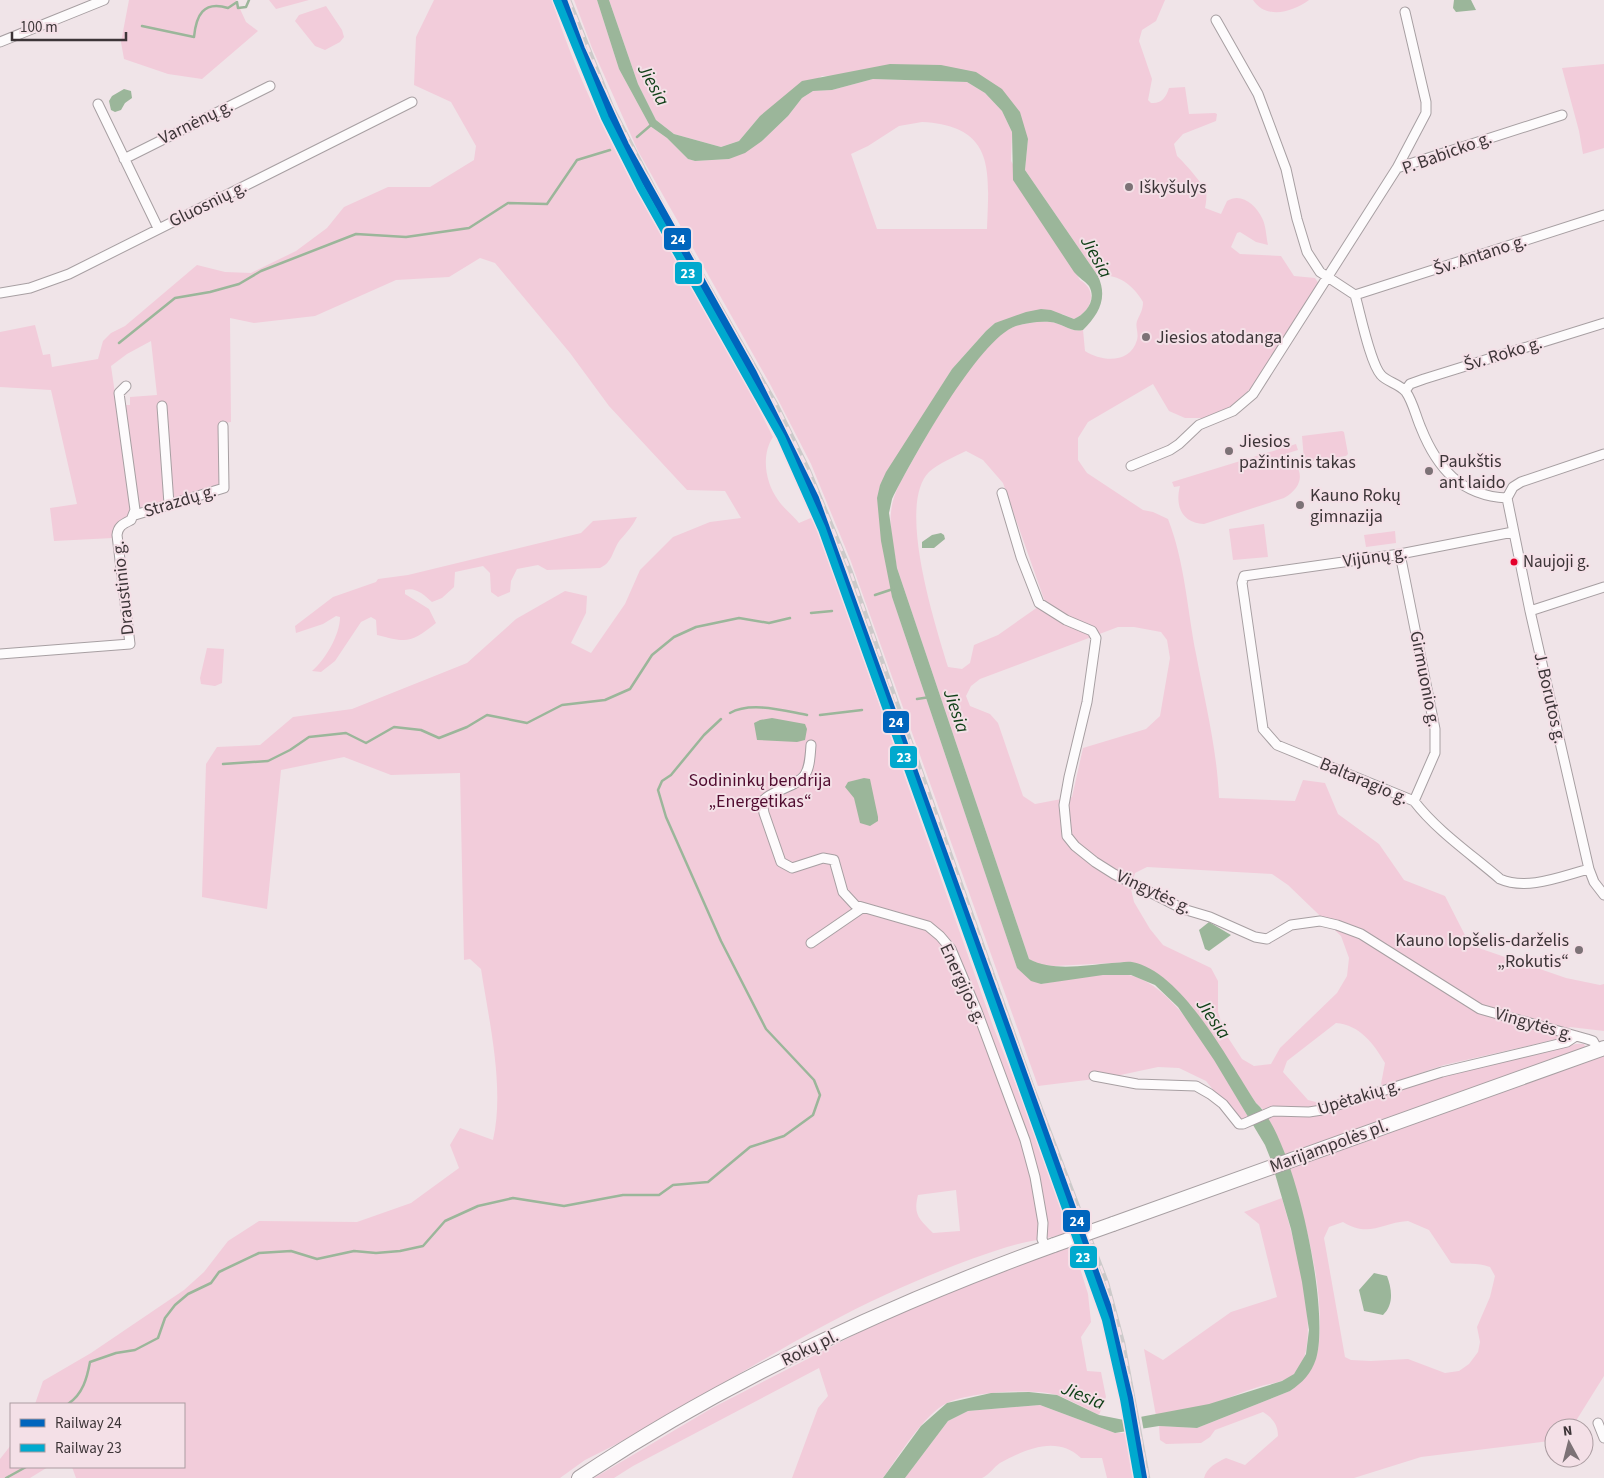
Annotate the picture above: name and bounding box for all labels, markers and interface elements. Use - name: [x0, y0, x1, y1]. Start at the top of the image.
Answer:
- scale bar: [12, 10, 126, 42]
- text: 100 m: [20, 17, 58, 38]
- water label: Jiesia: [630, 58, 676, 111]
- street label: Varnėnų g.: [155, 93, 237, 151]
- street label: P. Babicko g.: [1399, 125, 1495, 181]
- street label: Gluosnių g.: [165, 174, 251, 234]
- place label: Iškyšulys: [1139, 175, 1206, 200]
- marker: Iškyšulys: [1123, 181, 1135, 193]
- line badge: 24: [663, 227, 692, 251]
- street label: Šv. Antano g.: [1430, 228, 1530, 282]
- text: 24: [671, 230, 686, 250]
- water label: Jiesia: [1073, 230, 1119, 283]
- line badge: 23: [674, 261, 703, 285]
- text: 23: [681, 264, 695, 284]
- place label: Jiesios atodanga: [1156, 325, 1282, 350]
- street label: Šv. Roko g.: [1461, 330, 1545, 378]
- marker: Jiesios atodanga: [1140, 331, 1152, 343]
- place label: Jiesios pažintinis takas: [1239, 429, 1356, 475]
- marker: Jiesios pažintinis takas: [1223, 445, 1235, 457]
- place label: Paukštis ant laido: [1439, 449, 1505, 495]
- marker: Paukštis ant laido: [1423, 465, 1435, 477]
- street label: Strazdų g.: [141, 478, 219, 524]
- place label: Kauno Rokų gimnazija: [1310, 483, 1401, 529]
- marker: Kauno Rokų gimnazija: [1294, 499, 1306, 511]
- street label: Draustinio g.: [106, 540, 140, 636]
- street label: Vijūnų g.: [1341, 540, 1409, 574]
- place label: Naujoji g.: [1523, 550, 1590, 574]
- marker: Naujoji g.: [1509, 557, 1519, 567]
- street label: Girmuonio g.: [1403, 629, 1447, 729]
- street label: J. Borutos g.: [1527, 650, 1573, 746]
- water label: Jiesia: [936, 685, 976, 736]
- line badge: 24: [882, 710, 910, 734]
- text: 24: [889, 713, 904, 733]
- line badge: 23: [889, 745, 918, 769]
- text: 23: [897, 748, 911, 768]
- street label: Baltaragio g.: [1316, 751, 1412, 811]
- park label: Sodininkų bendrija „Energetikas“: [689, 768, 831, 814]
- street label: Vingytės g.: [1112, 864, 1196, 920]
- place label: Kauno lopšelis-darželis „Rokutis“: [1395, 928, 1569, 974]
- street label: Energijos g.: [933, 939, 993, 1029]
- marker: Kauno lopšelis-darželis „Rokutis“: [1573, 944, 1585, 956]
- water label: Jiesia: [1189, 992, 1237, 1045]
- street label: Vingytės g.: [1492, 1001, 1576, 1047]
- street label: Upėtakių g.: [1315, 1073, 1403, 1121]
- street label: Marijampolės pl.: [1266, 1113, 1392, 1179]
- line badge: 24: [1062, 1209, 1091, 1233]
- text: 24: [1070, 1212, 1085, 1232]
- line badge: 23: [1069, 1245, 1098, 1269]
- text: 23: [1076, 1248, 1090, 1268]
- street label: Rokų pl.: [777, 1323, 843, 1373]
- water label: Jiesia: [1056, 1375, 1109, 1417]
- legend: [10, 1403, 185, 1468]
- text: Railway 24: [55, 1413, 122, 1434]
- north arrow: [1544, 1418, 1594, 1468]
- text: N: [1562, 1421, 1573, 1442]
- text: Railway 23: [55, 1438, 122, 1459]

